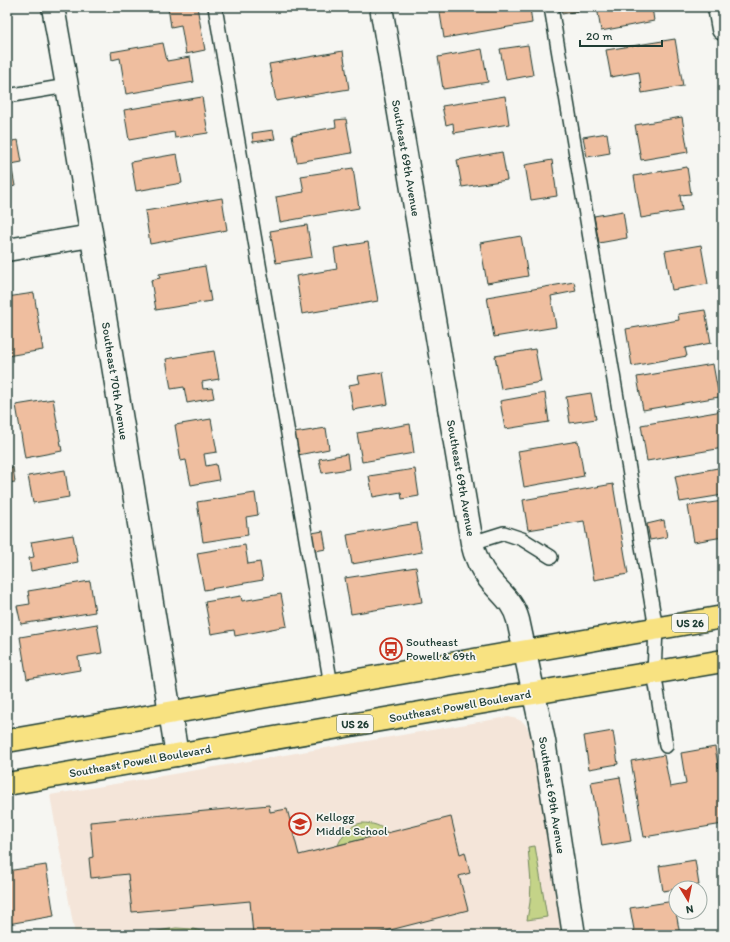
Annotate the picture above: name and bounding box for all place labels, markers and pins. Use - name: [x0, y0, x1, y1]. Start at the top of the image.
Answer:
- place label: Southeast Powell & 69th: [406, 635, 476, 663]
- bus stop icon: Southeast Powell & 69th: [378, 636, 404, 662]
- place label: Kellogg Middle School: [316, 810, 388, 838]
- school or university icon: Kellogg Middle School: [287, 811, 313, 837]

